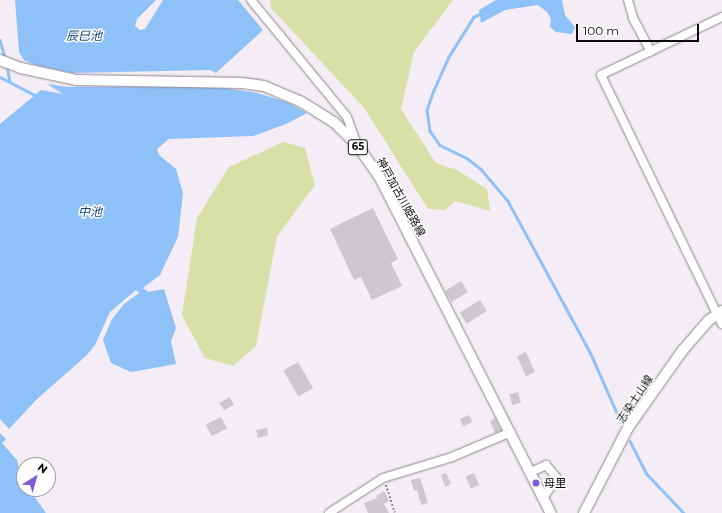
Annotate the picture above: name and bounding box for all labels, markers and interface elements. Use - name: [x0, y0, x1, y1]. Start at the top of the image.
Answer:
- scale bar: [578, 16, 701, 42]
- text: 100 m: [583, 23, 619, 38]
- water label: 辰巳池: [66, 29, 102, 43]
- road number: 65: [347, 139, 369, 155]
- street label: 神戸加古川姫路線: [374, 155, 428, 239]
- water label: 中池: [78, 205, 102, 219]
- street label: 志染土山線: [614, 373, 656, 425]
- north arrow: [16, 457, 56, 497]
- text: N: [35, 460, 50, 476]
- place label: 母里: [544, 476, 566, 490]
- marker: 母里: [531, 478, 541, 488]

